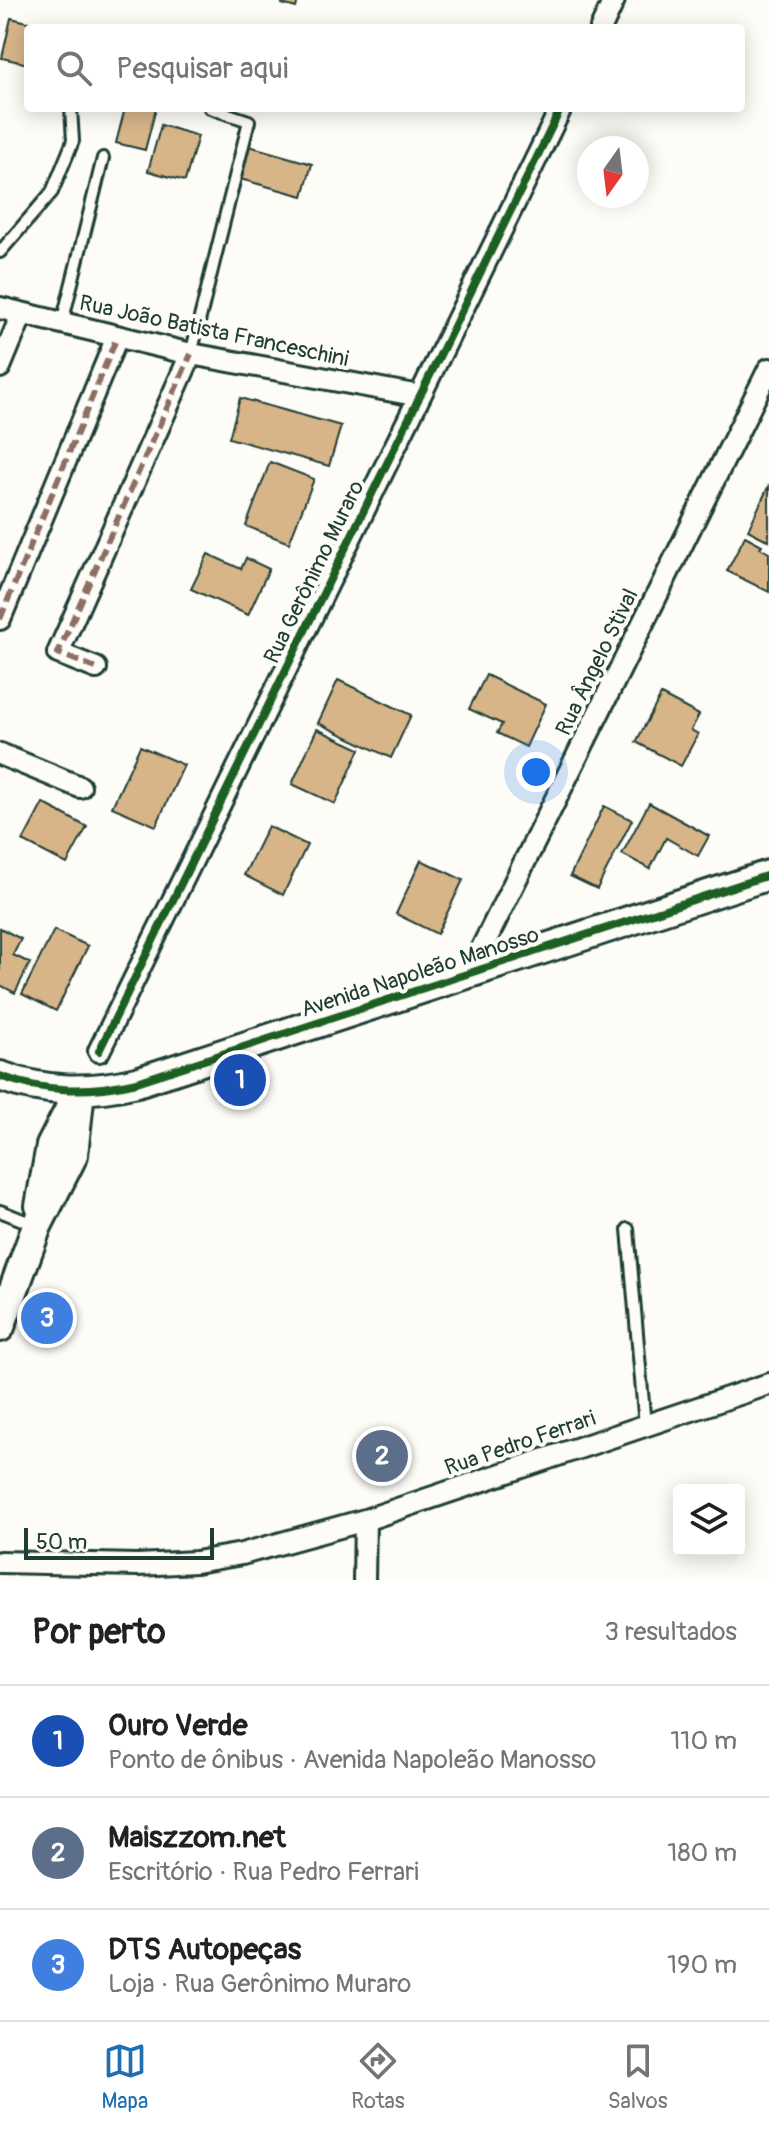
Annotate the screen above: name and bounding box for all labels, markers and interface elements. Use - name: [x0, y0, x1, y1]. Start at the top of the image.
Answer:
- search box: [24, 24, 745, 112]
- icon: search: [52, 46, 96, 90]
- text: Pesquisar aqui: [116, 50, 288, 87]
- north arrow: [577, 136, 649, 208]
- street label: Rua João Batista Franceschini: [77, 289, 351, 373]
- street label: Rua Gerônimo Muraro: [258, 476, 371, 668]
- street label: Rua Ângelo Stival: [549, 584, 645, 740]
- your location: [516, 752, 556, 792]
- street label: Avenida Napoleão Manosso: [298, 920, 543, 1024]
- pin: 1: [214, 1050, 266, 1110]
- pin: 3: [21, 1288, 73, 1348]
- street label: Rua Pedro Ferrari: [441, 1404, 599, 1482]
- pin: 2: [356, 1426, 408, 1486]
- map controls: [673, 1484, 745, 1556]
- button: layers: [673, 1484, 745, 1556]
- scale bar: [24, 1524, 214, 1560]
- text: 50 m: [36, 1528, 87, 1556]
- text: Por perto: [32, 1611, 165, 1654]
- text: 3 resultados: [605, 1616, 737, 1648]
- text: Ouro Verde: [108, 1707, 248, 1744]
- text: 1: [53, 1725, 63, 1757]
- text: 110 m: [670, 1725, 737, 1757]
- text: Ponto de ônibus · Avenida Napoleão Manosso: [108, 1744, 596, 1776]
- text: Maiszzom.net: [108, 1819, 286, 1856]
- text: 2: [51, 1837, 65, 1869]
- text: 180 m: [667, 1837, 737, 1869]
- text: Escritório · Rua Pedro Ferrari: [108, 1856, 419, 1888]
- text: DTS Autopeças: [108, 1931, 301, 1968]
- text: 3: [51, 1949, 65, 1981]
- text: 190 m: [667, 1949, 737, 1981]
- text: Loja · Rua Gerônimo Muraro: [108, 1968, 411, 2000]
- tab: Mapa: [101, 2039, 148, 2115]
- tab: Rotas: [351, 2039, 405, 2115]
- tab: Salvos: [608, 2039, 667, 2115]

